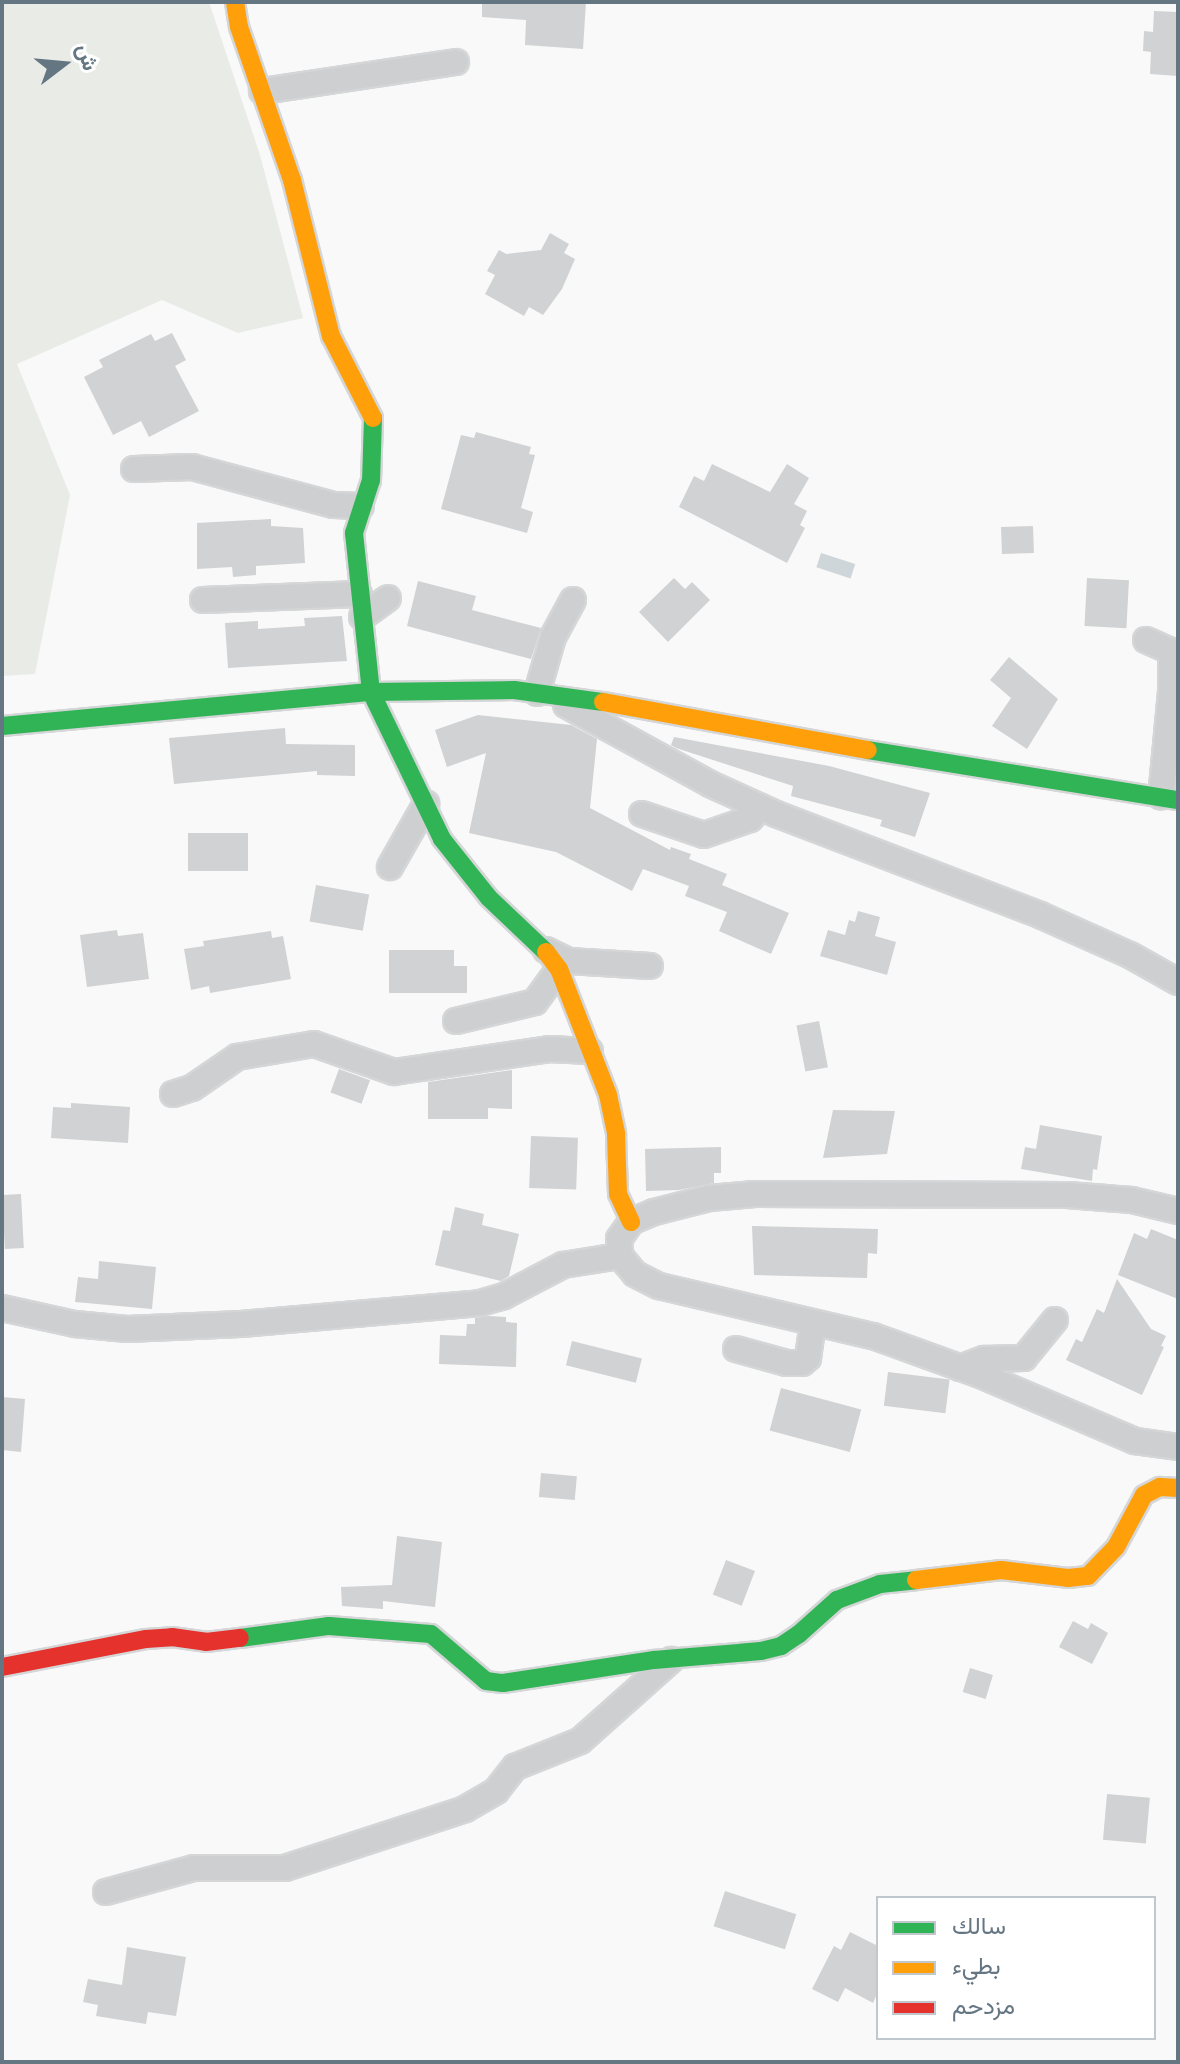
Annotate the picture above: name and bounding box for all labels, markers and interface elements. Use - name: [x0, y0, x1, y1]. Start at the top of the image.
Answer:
- north arrow: [24, 24, 104, 104]
- text: ش: [72, 41, 103, 73]
- legend: [876, 1896, 1156, 2040]
- text: سالك: [952, 1912, 1006, 1940]
- text: بطيء: [952, 1952, 1001, 1980]
- text: مزدحم: [952, 1992, 1015, 2020]

